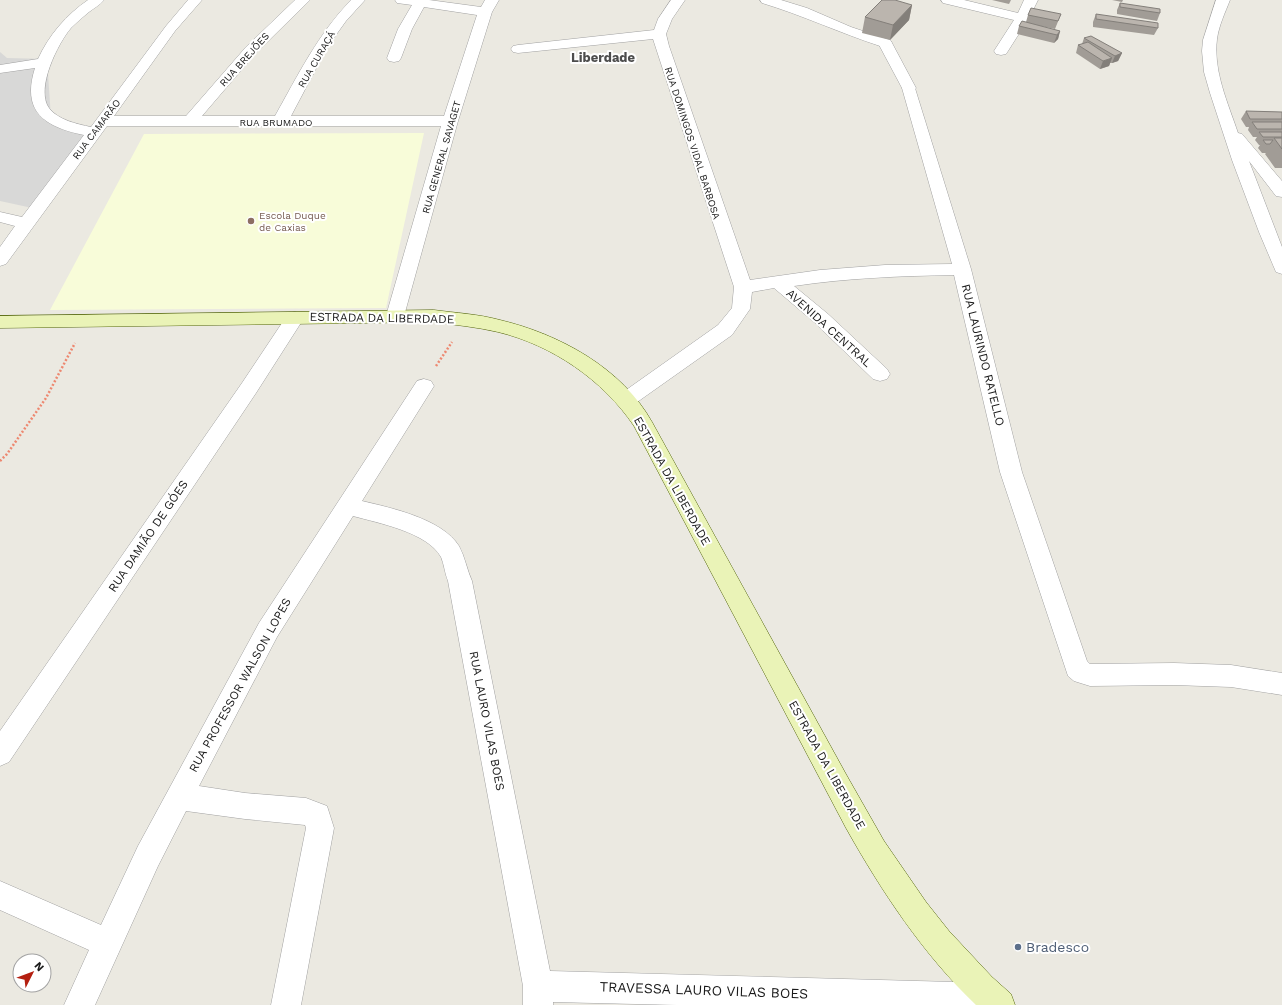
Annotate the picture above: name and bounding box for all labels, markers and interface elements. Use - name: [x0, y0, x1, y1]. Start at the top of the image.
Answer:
- street label: RUA CURAÇÁ: [296, 29, 337, 90]
- street label: RUA BREJÕES: [217, 30, 271, 88]
- district label: Liberdade: [571, 50, 636, 65]
- street label: RUA DOMINGOS VIDAL BARBOSA: [663, 66, 723, 221]
- street label: RUA CAMARÃO: [70, 97, 123, 161]
- street label: RUA GENERAL SAVAGET: [420, 99, 463, 215]
- street label: RUA BRUMADO: [239, 117, 313, 128]
- place label: Escola Duque de Caxias: [259, 210, 326, 233]
- marker: Escola Duque de Caxias: [246, 216, 256, 226]
- street label: RUA LAURINDO RATELLO: [959, 283, 1007, 427]
- street label: AVENIDA CENTRAL: [783, 286, 875, 370]
- street label: ESTRADA DA LIBERDADE: [309, 310, 455, 326]
- street label: ESTRADA DA LIBERDADE: [631, 414, 713, 548]
- street label: RUA DAMIÃO DE GÓES: [105, 477, 191, 595]
- street label: RUA PROFESSOR WALSON LOPES: [186, 595, 294, 775]
- street label: RUA LAURO VILAS BOES: [467, 650, 507, 792]
- street label: ESTRADA DA LIBERDADE: [786, 698, 868, 832]
- place label: Bradesco: [1026, 939, 1089, 955]
- marker: Bradesco: [1013, 942, 1023, 952]
- north arrow: [12, 953, 52, 993]
- text: N: [32, 959, 47, 974]
- street label: TRAVESSA LAURO VILAS BOES: [599, 978, 809, 1002]

